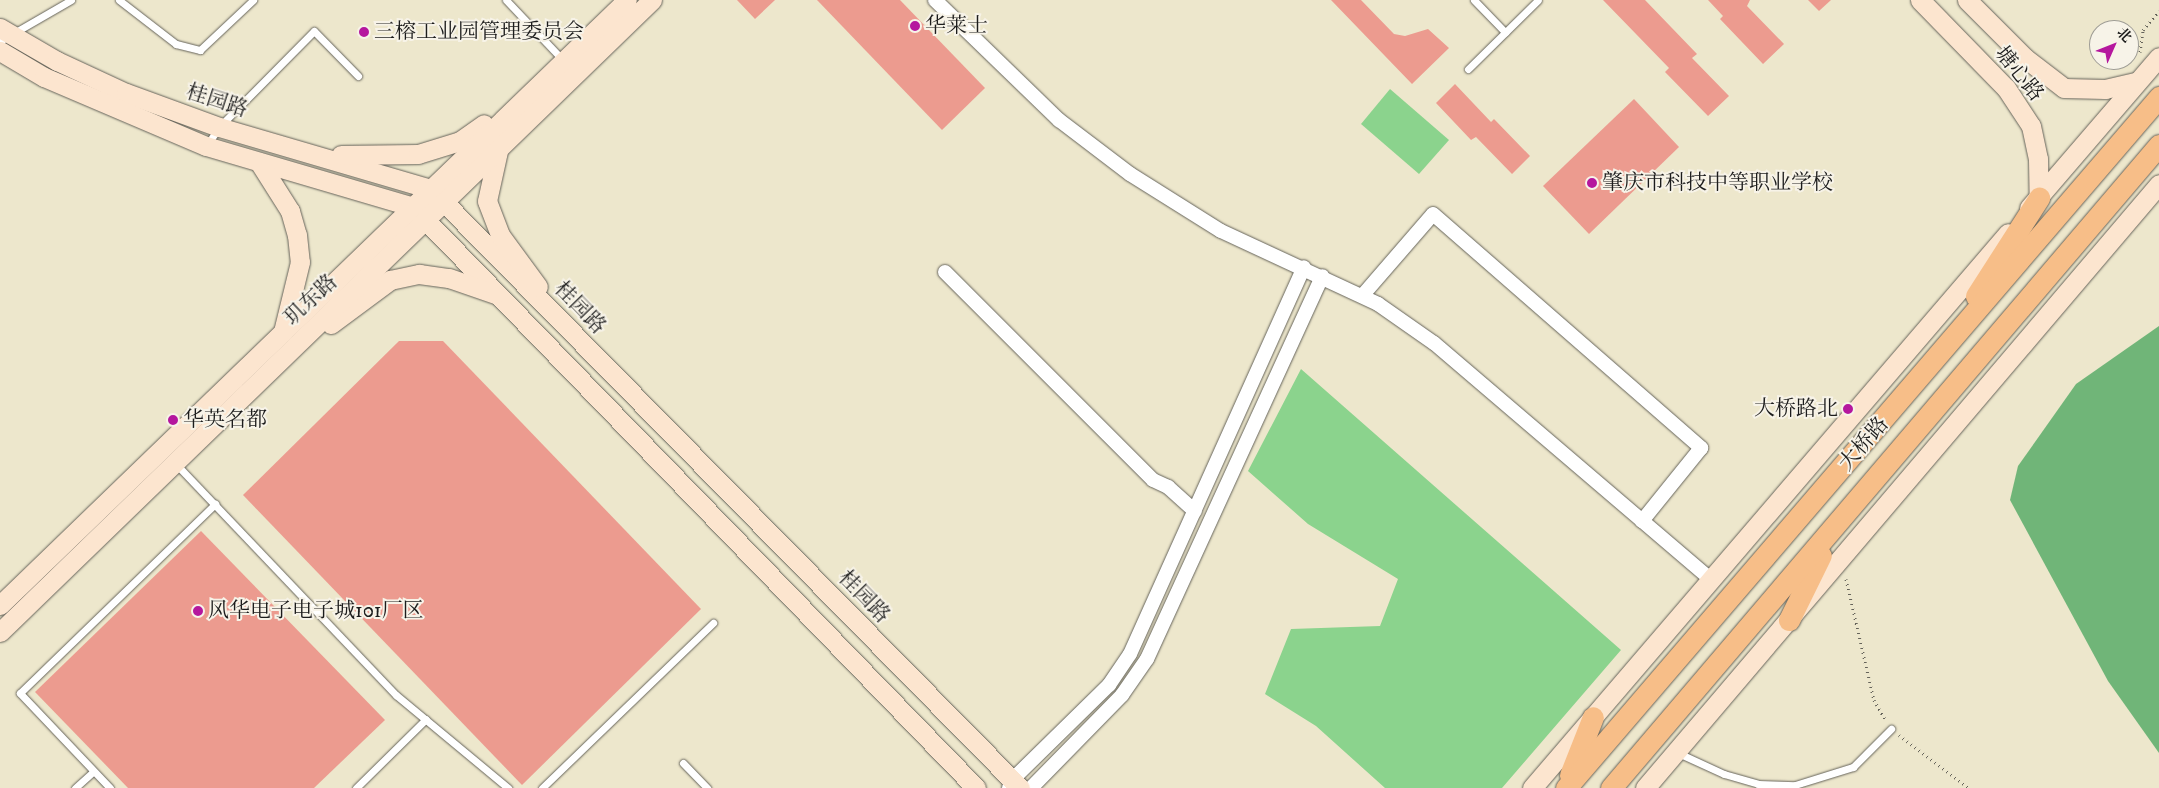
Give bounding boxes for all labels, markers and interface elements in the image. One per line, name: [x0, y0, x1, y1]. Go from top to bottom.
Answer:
place label: 华莱士: [925, 13, 988, 39]
place label: 三榕工业园管理委员会: [374, 19, 584, 45]
marker: 华莱士: [909, 20, 921, 32]
north arrow: [2089, 20, 2139, 70]
text: 北: [2113, 24, 2135, 47]
marker: 三榕工业园管理委员会: [358, 26, 370, 38]
street label: 塘心路: [1989, 42, 2049, 106]
street label: 桂园路: [183, 79, 251, 123]
place label: 肇庆市科技中等职业学校: [1602, 170, 1833, 196]
marker: 肇庆市科技中等职业学校: [1586, 177, 1598, 189]
street label: 玑东路: [279, 269, 343, 331]
street label: 桂园路: [549, 277, 611, 339]
place label: 大桥路北: [1754, 396, 1838, 422]
marker: 大桥路北: [1842, 403, 1854, 415]
place label: 华英名都: [183, 407, 267, 433]
street label: 大桥路: [1834, 412, 1894, 476]
marker: 华英名都: [167, 414, 179, 426]
street label: 桂园路: [833, 566, 895, 628]
place label: 风华电子电子城101厂区: [208, 598, 424, 624]
marker: 风华电子电子城101厂区: [192, 605, 204, 617]

